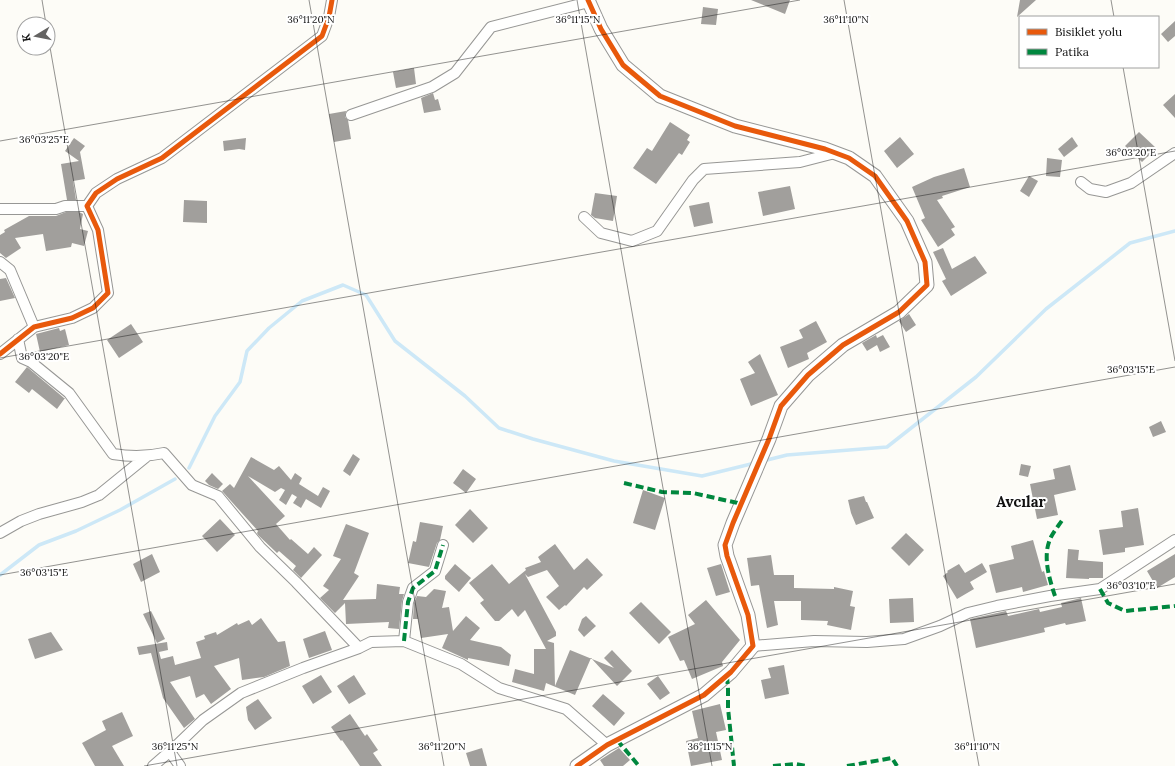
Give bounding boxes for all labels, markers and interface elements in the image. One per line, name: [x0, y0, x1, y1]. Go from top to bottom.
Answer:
text: 36°11'20"N: [287, 13, 335, 26]
text: 36°11'15"N: [556, 13, 601, 26]
text: 36°11'10"N: [823, 13, 869, 26]
north arrow: [16, 16, 56, 56]
legend: [1019, 16, 1159, 68]
text: Bisiklet yolu: [1055, 24, 1122, 39]
text: K: [19, 33, 34, 43]
text: Patika: [1055, 44, 1089, 59]
text: 36°03'25"E: [19, 133, 69, 146]
text: 36°03'20"E: [1106, 146, 1156, 159]
text: 36°03'20"E: [19, 350, 69, 363]
text: 36°03'15"E: [1107, 363, 1155, 376]
district label: Avcılar: [996, 492, 1047, 511]
text: 36°03'15"E: [20, 566, 68, 579]
text: 36°03'10"E: [1107, 579, 1155, 592]
text: 36°11'25"N: [152, 740, 199, 753]
text: 36°11'20"N: [418, 740, 466, 753]
text: 36°11'15"N: [688, 740, 733, 753]
text: 36°11'10"N: [954, 740, 1000, 753]

